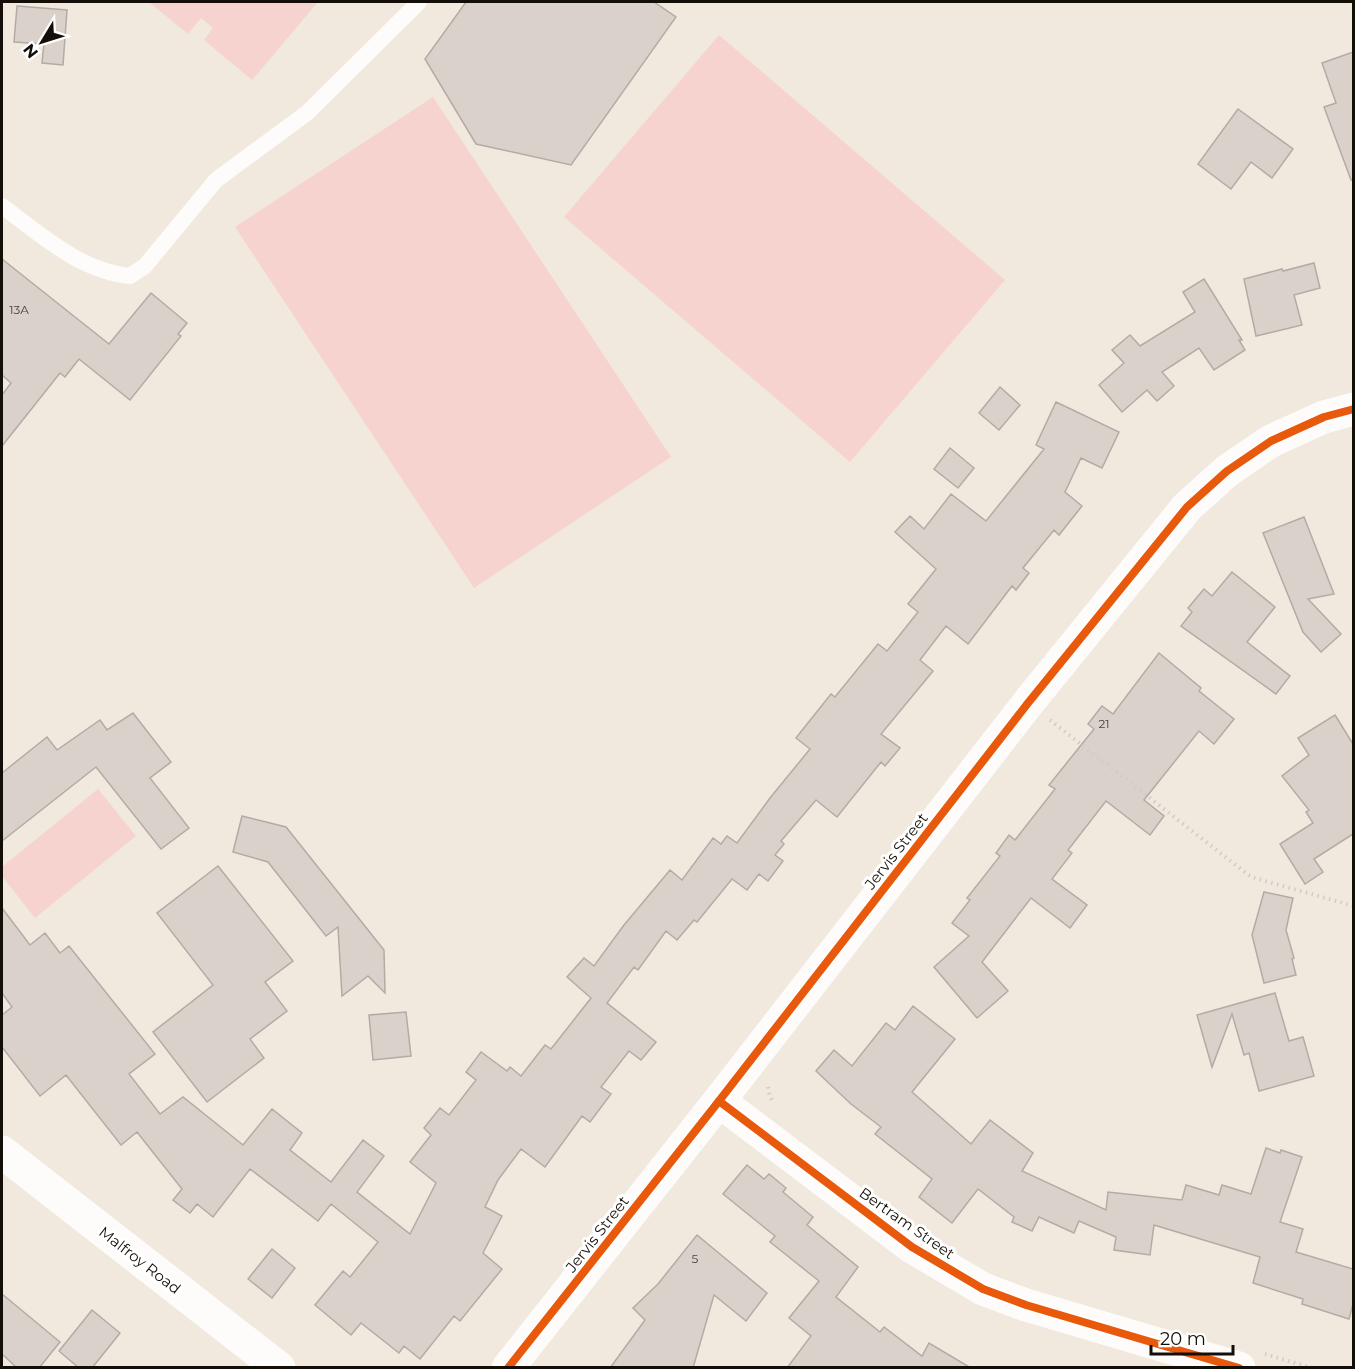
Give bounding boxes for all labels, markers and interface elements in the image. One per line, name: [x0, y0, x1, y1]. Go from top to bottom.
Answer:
north arrow: [12, 12, 72, 72]
text: N: [19, 40, 42, 62]
house number: 13A: [9, 302, 29, 317]
house number: 21: [1098, 716, 1110, 731]
street label: Jervis Street: [860, 809, 932, 894]
street label: Bertram Street: [856, 1183, 958, 1263]
street label: Jervis Street: [561, 1192, 633, 1277]
street label: Malfroy Road: [95, 1222, 185, 1298]
house number: 5: [692, 1251, 699, 1266]
scale bar: [1151, 1318, 1234, 1356]
text: 20 m: [1160, 1328, 1206, 1350]

